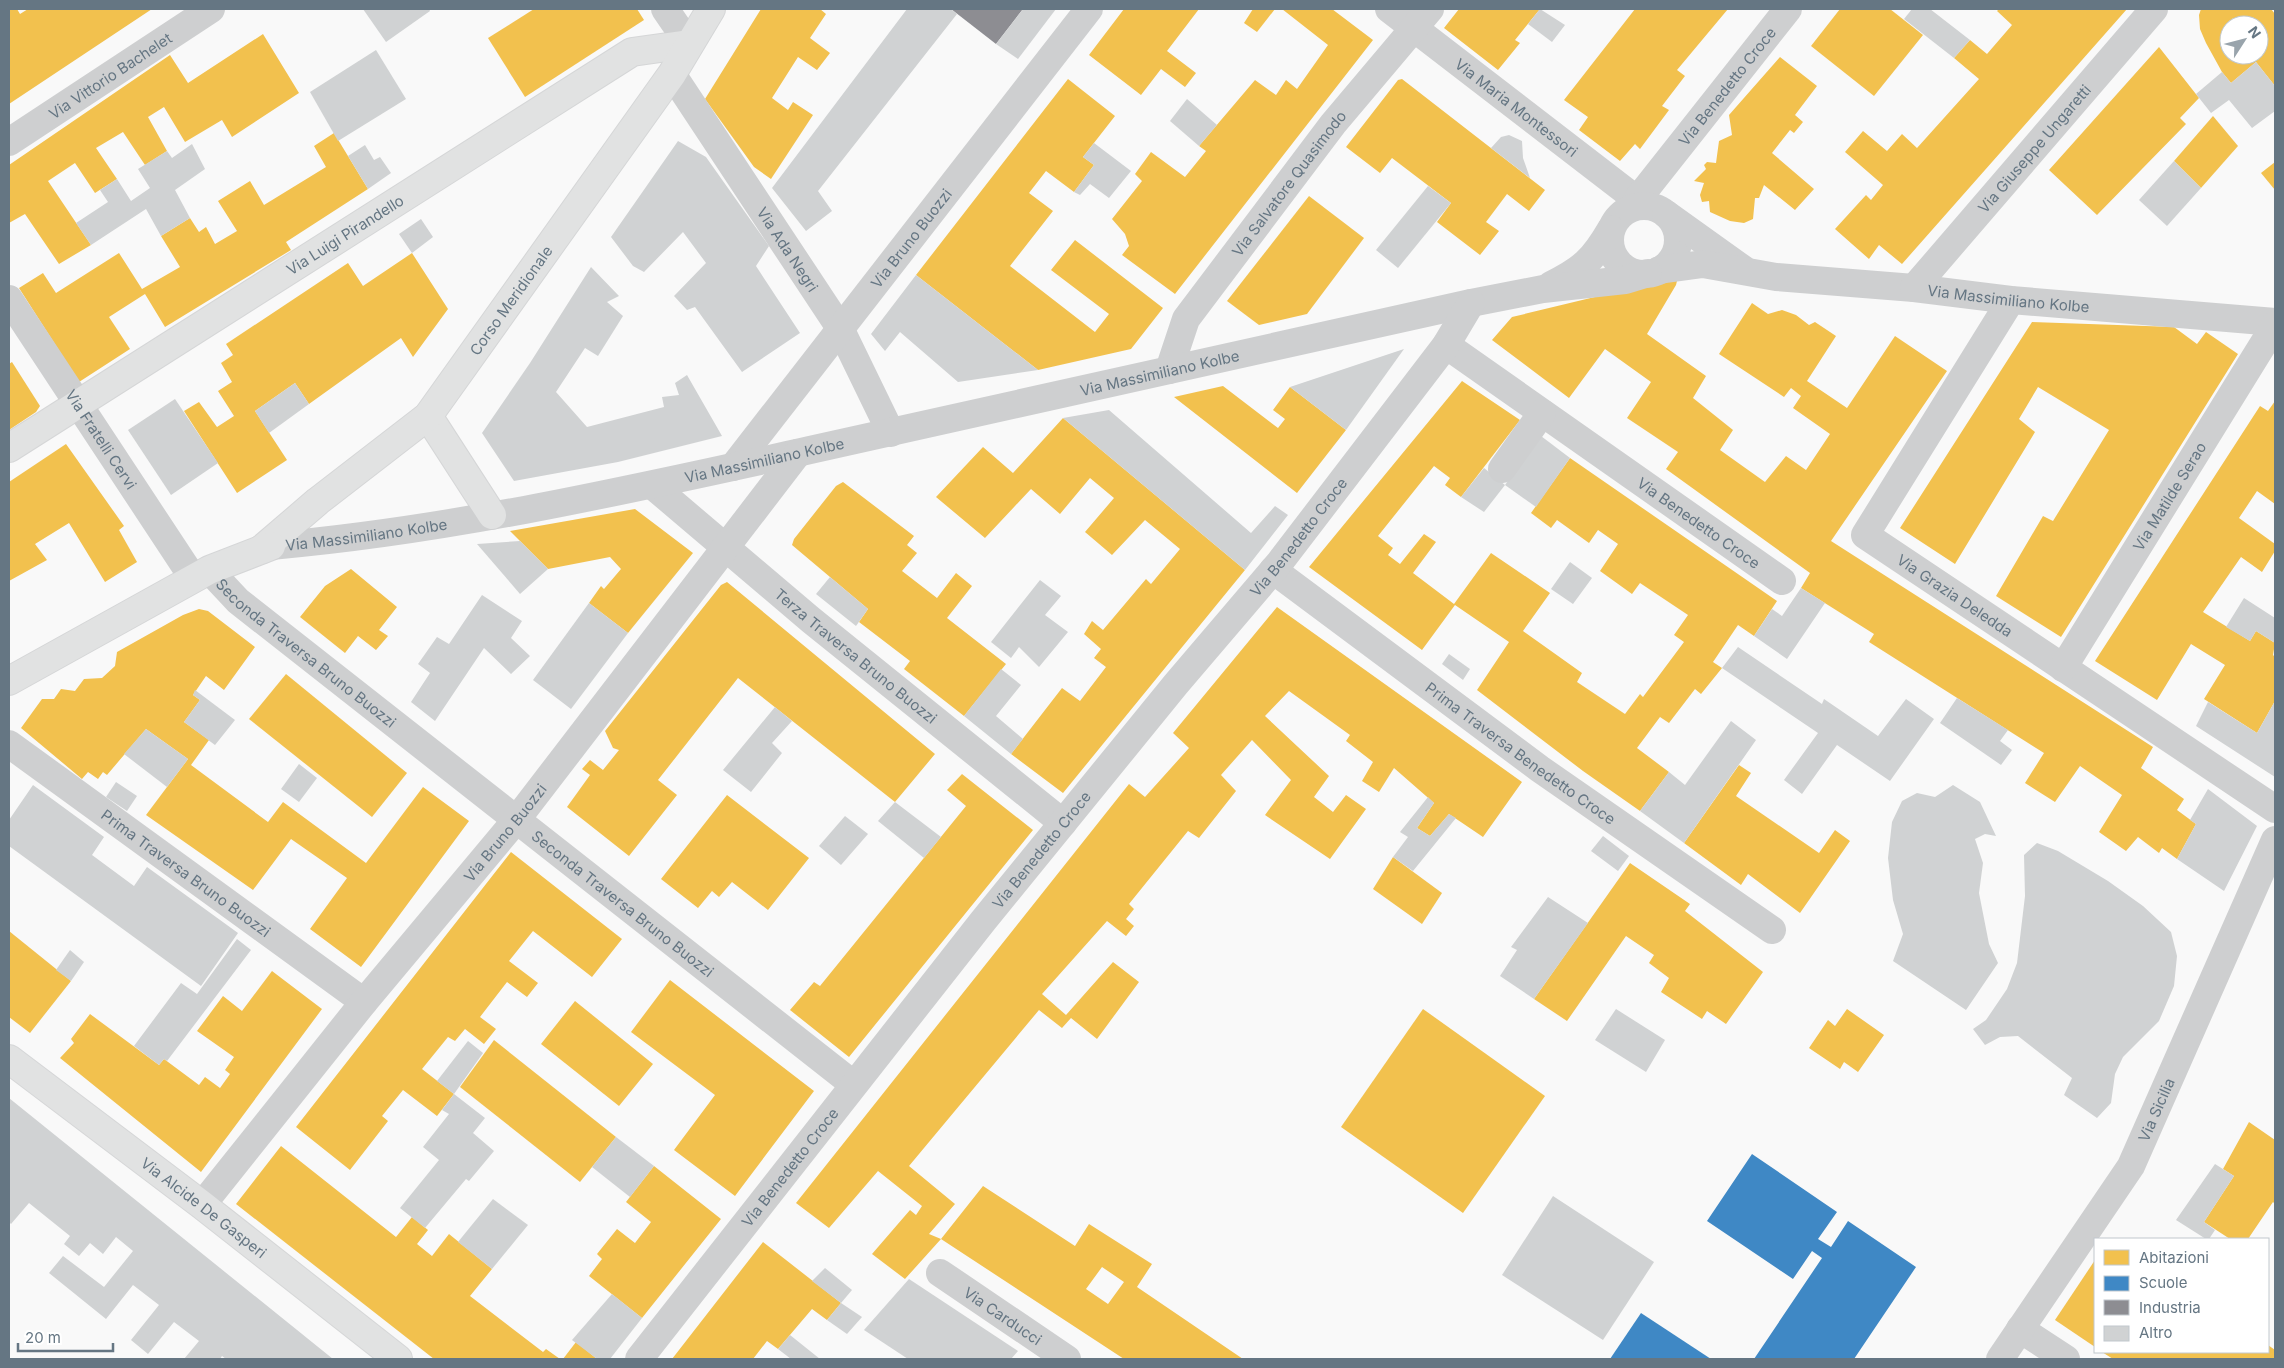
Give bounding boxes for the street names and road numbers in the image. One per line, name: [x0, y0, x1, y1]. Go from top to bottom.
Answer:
street label: Via Benedetto Croce: [1674, 23, 1780, 149]
street label: Via Vittorio Bachelet: [45, 28, 175, 123]
street label: Via Maria Montessori: [1451, 54, 1582, 161]
street label: Via Giuseppe Ungaretti: [1974, 80, 2094, 217]
street label: Via Salvatore Quasimodo: [1227, 106, 1350, 260]
street label: Via Bruno Buozzi: [866, 185, 956, 292]
street label: Via Luigi Pirandello: [283, 190, 407, 279]
street label: Via Ada Negri: [753, 203, 823, 295]
street label: Corso Meridionale: [465, 242, 556, 359]
street label: Via Massimiliano Kolbe: [1926, 280, 2090, 316]
street label: Via Massimiliano Kolbe: [1078, 345, 1241, 400]
street label: Via Fratelli Cervi: [62, 386, 141, 493]
street label: Via Massimiliano Kolbe: [683, 433, 846, 487]
street label: Via Matilde Serao: [2128, 438, 2210, 554]
street label: Via Benedetto Croce: [1634, 473, 1764, 572]
street label: Via Benedetto Croce: [1246, 474, 1351, 600]
street label: Via Massimiliano Kolbe: [285, 514, 448, 554]
street label: Via Grazia Deledda: [1894, 550, 2017, 641]
street label: Seconda Traversa Bruno Buozzi: [212, 574, 400, 731]
street label: Terza Traversa Bruno Buozzi: [771, 584, 941, 727]
street label: Prima Traversa Benedetto Croce: [1422, 678, 1619, 828]
street label: Via Bruno Buozzi: [459, 780, 550, 885]
street label: Via Benedetto Croce: [988, 787, 1095, 912]
street label: Prima Traversa Bruno Buozzi: [98, 805, 275, 941]
street label: Seconda Traversa Bruno Buozzi: [528, 826, 718, 981]
street label: Via Sicilia: [2134, 1075, 2178, 1144]
street label: Via Benedetto Croce: [737, 1104, 842, 1230]
street label: Via Alcide De Gasperi: [137, 1153, 271, 1262]
street label: Via Carducci: [960, 1282, 1046, 1349]

